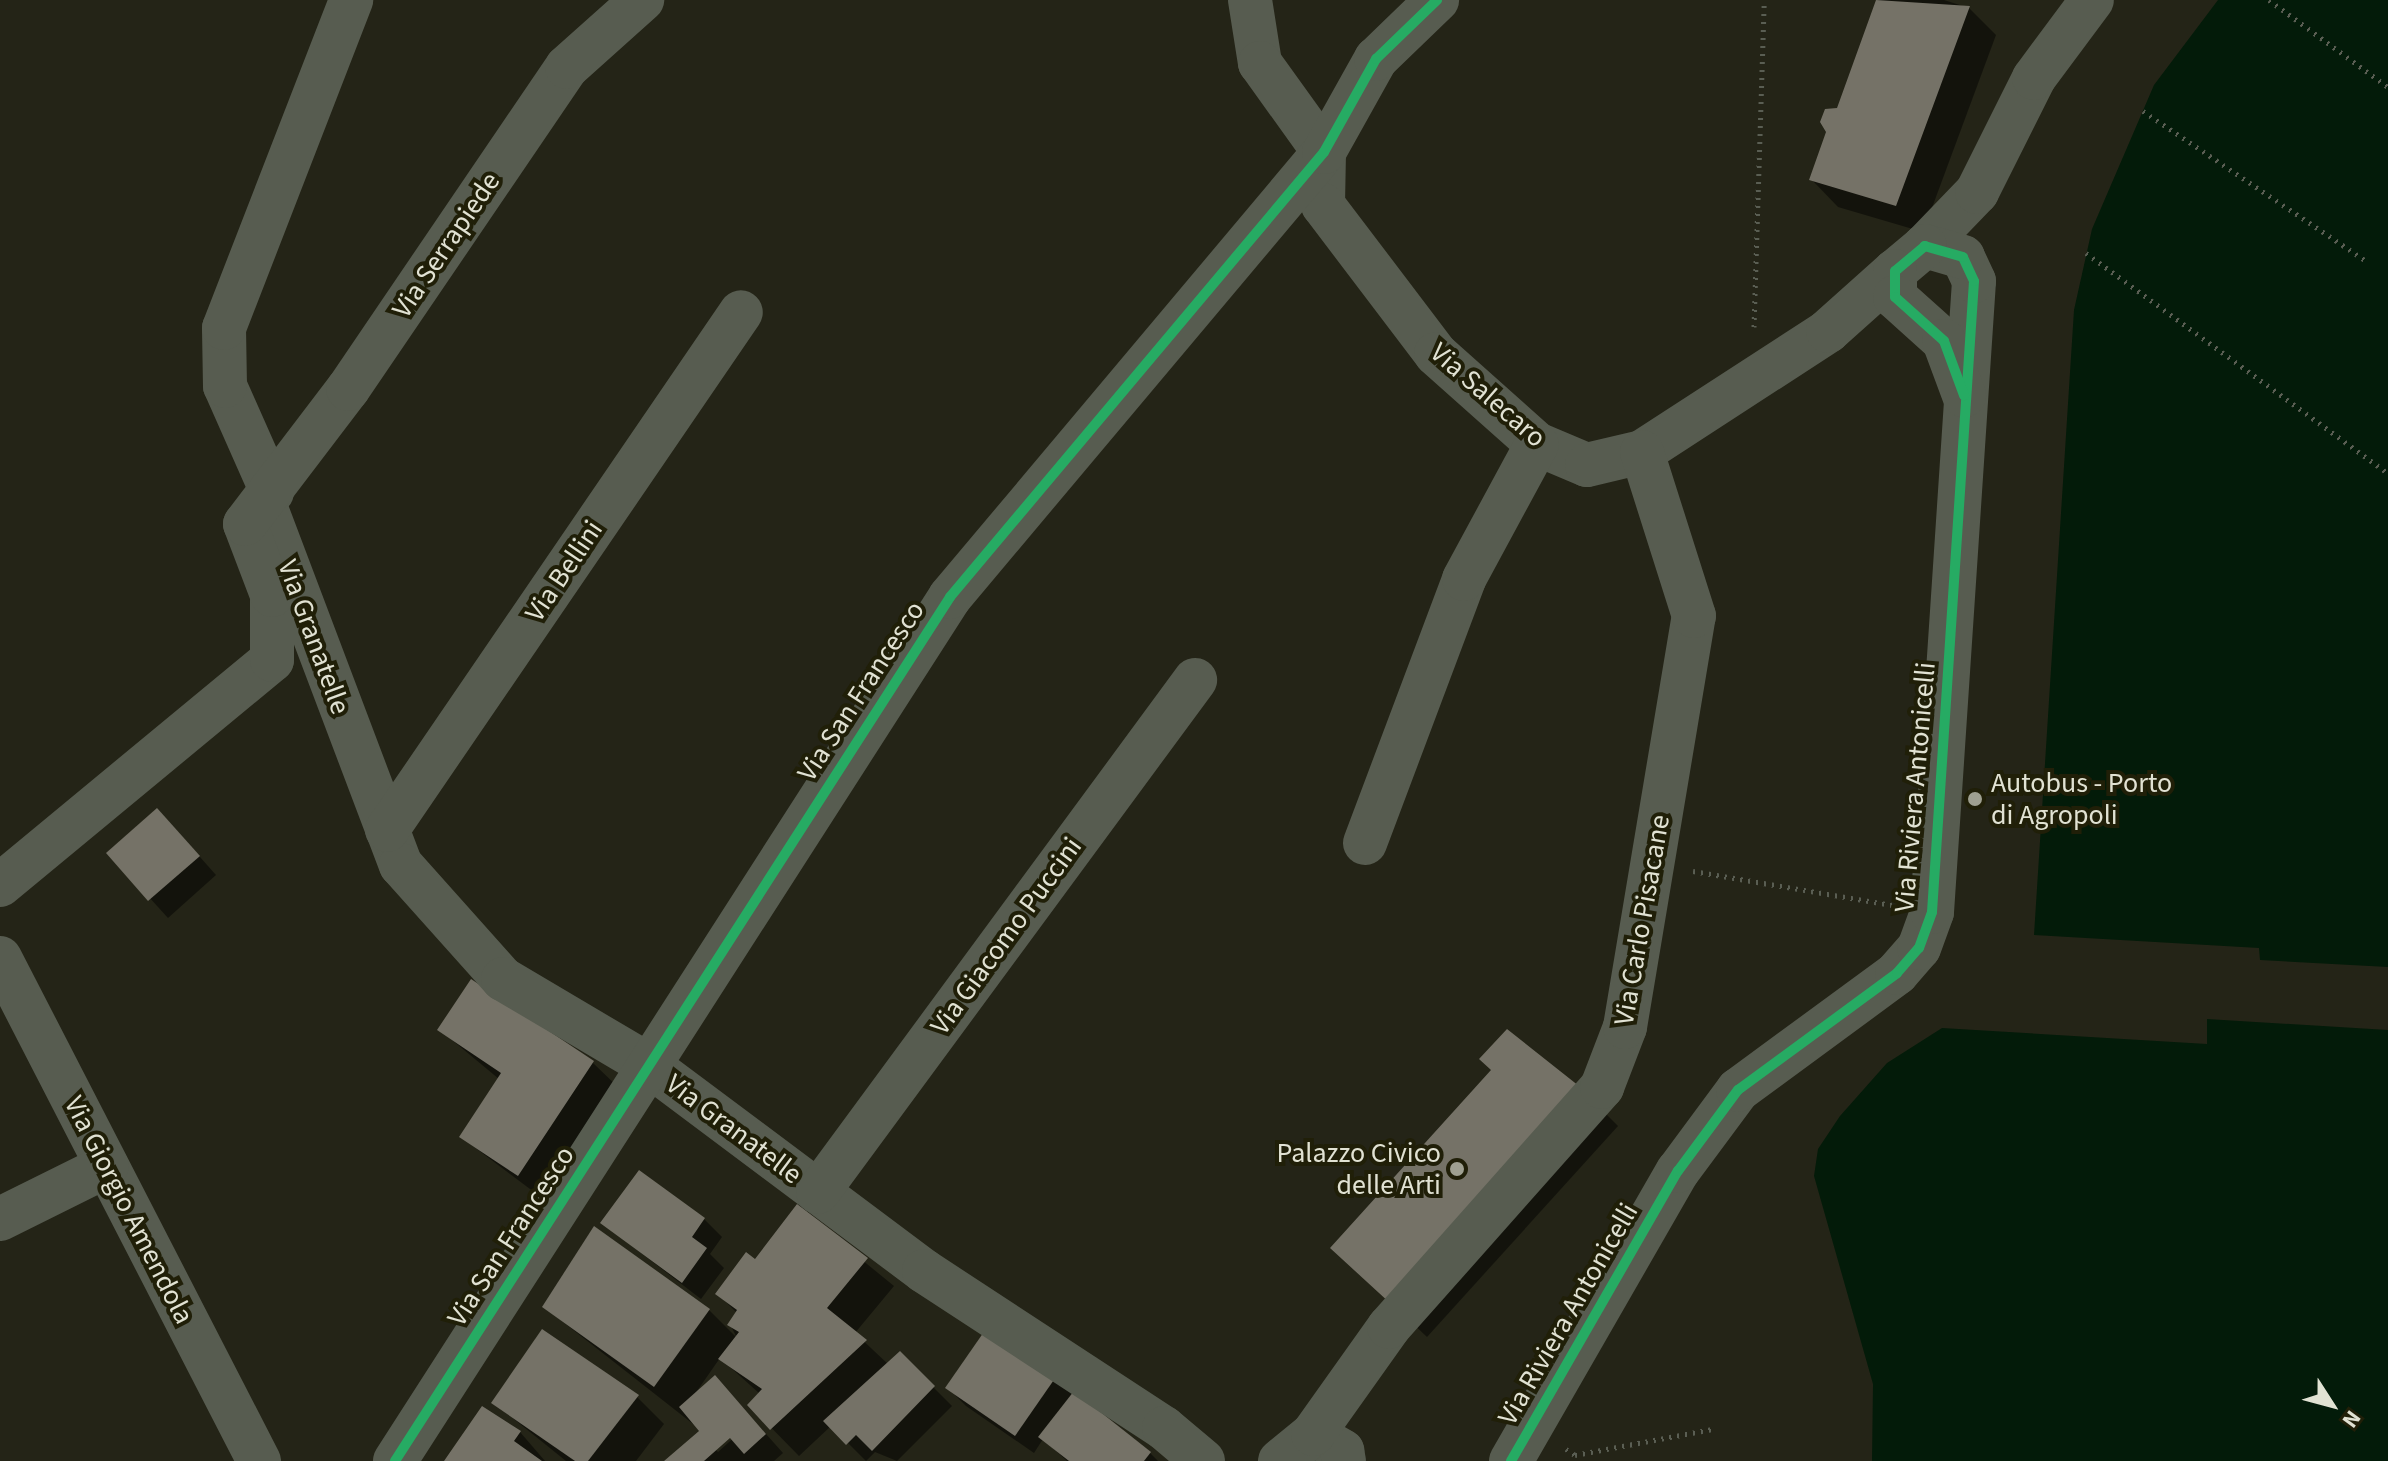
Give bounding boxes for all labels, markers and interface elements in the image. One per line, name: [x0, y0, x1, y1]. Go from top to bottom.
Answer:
street label: Via Serrapiede: [385, 166, 507, 324]
street label: Via Salecaro: [1423, 336, 1553, 454]
street label: Via Bellini: [518, 514, 610, 628]
street label: Via Granatelle: [271, 555, 357, 719]
street label: Via San Francesco: [790, 595, 932, 787]
street label: Via Riviera Antonicelli: [1887, 661, 1943, 913]
place label: Autobus - Porto di Agropoli: [1991, 766, 2172, 832]
marker: Autobus - Porto di Agropoli: [1966, 790, 1984, 808]
street label: Via Carlo Pisacane: [1607, 812, 1677, 1028]
street label: Via Giacomo Puccini: [923, 831, 1089, 1041]
street label: Via Granatelle: [659, 1067, 809, 1191]
street label: Via Giorgio Amendola: [57, 1090, 201, 1330]
place label: Palazzo Civico delle Arti: [1276, 1136, 1441, 1202]
street label: Via San Francesco: [440, 1140, 582, 1332]
marker: Palazzo Civico delle Arti: [1448, 1160, 1466, 1178]
street label: Via Riviera Antonicelli: [1491, 1197, 1645, 1431]
north arrow: [2292, 1365, 2372, 1445]
text: N: [2334, 1404, 2369, 1434]

